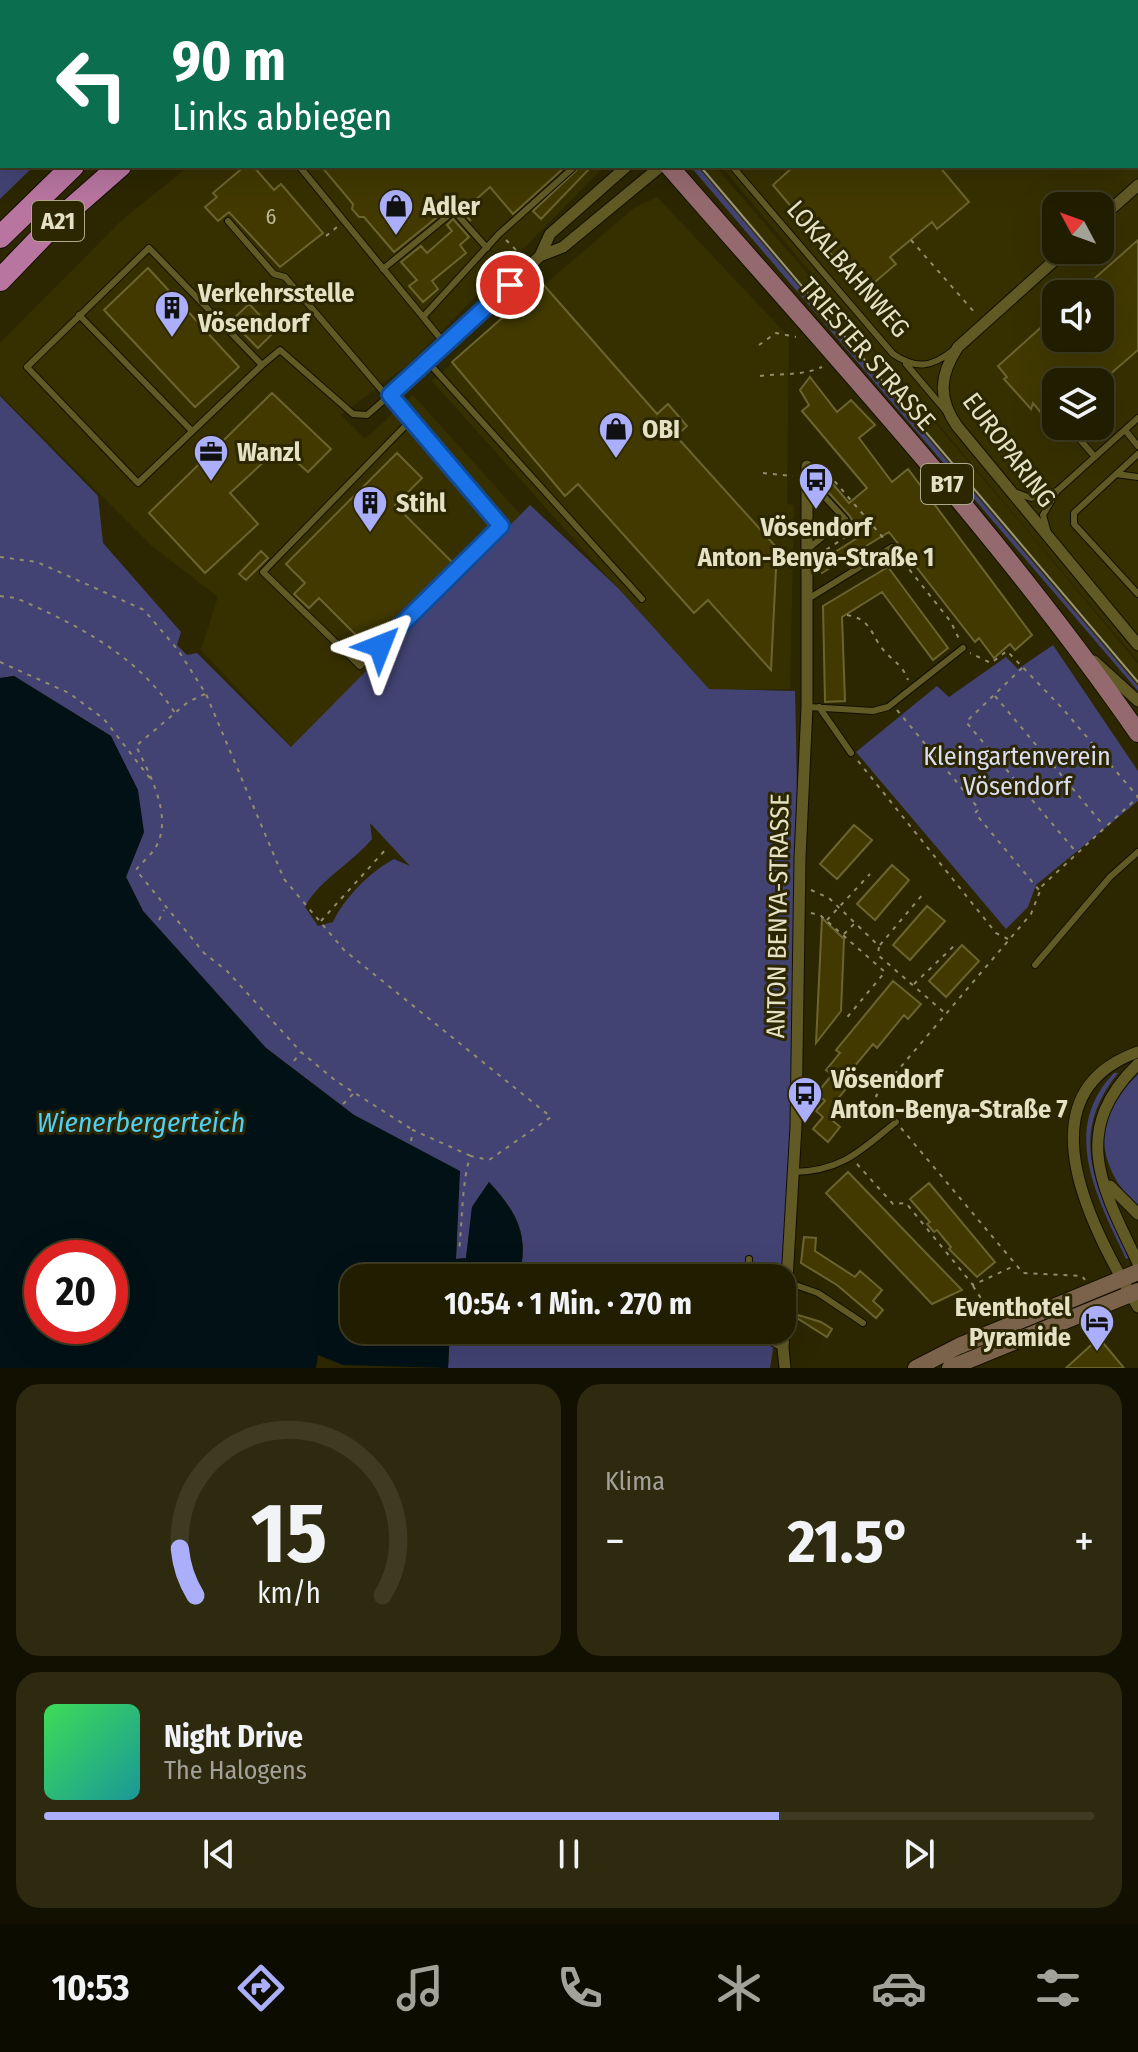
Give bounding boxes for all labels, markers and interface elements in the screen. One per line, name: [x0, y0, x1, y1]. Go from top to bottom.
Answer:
text: 90 m: [172, 28, 286, 95]
icon: left: [40, 32, 144, 136]
text: Links abbiegen: [172, 96, 392, 140]
shop icon: Adler: [377, 187, 415, 237]
place label: Adler: [421, 191, 480, 222]
north arrow: [1042, 192, 1114, 264]
map controls: [1042, 192, 1114, 440]
street label: LOKALBAHNWEG: [780, 194, 916, 344]
road number: A21: [32, 201, 84, 241]
house number: 6: [266, 203, 277, 230]
pin: [476, 251, 544, 319]
icon: arrive: [488, 263, 532, 307]
street label: TRIESTER STRASSE: [792, 271, 942, 437]
place label: Verkehrsstelle Vösendorf: [197, 278, 354, 339]
button: sound: [1042, 280, 1114, 352]
building icon: Verkehrsstelle Vösendorf: [153, 289, 191, 339]
button: layers: [1042, 368, 1114, 440]
street label: EUROPARING: [956, 387, 1062, 513]
shop icon: OBI: [597, 410, 635, 460]
place label: OBI: [642, 414, 680, 445]
office icon: Wanzl: [192, 433, 230, 483]
place label: Wanzl: [237, 437, 302, 468]
bus stop icon: Vösendorf Anton-Benya-Straße 1: [797, 461, 835, 511]
road number: B17: [921, 464, 973, 504]
building icon: Stihl: [351, 484, 389, 534]
place label: Stihl: [396, 488, 447, 519]
place label: Vösendorf Anton-Benya-Straße 1: [697, 512, 934, 573]
position arrow: [338, 604, 422, 688]
park label: Kleingartenverein Vösendorf: [923, 741, 1111, 802]
street label: ANTON BENYA-STRASSE: [760, 793, 796, 1039]
place label: Vösendorf Anton-Benya-Straße 7: [830, 1064, 1068, 1125]
bus stop icon: Vösendorf Anton-Benya-Straße 7: [786, 1075, 824, 1125]
water label: Wienerbergerteich: [37, 1106, 245, 1139]
speed limit sign: 20: [24, 1240, 128, 1344]
text: 10:54 · 1 Min. · 270 m: [444, 1286, 692, 1322]
place label: Eventhotel Pyramide: [955, 1292, 1072, 1353]
hotel icon: Eventhotel Pyramide: [1078, 1303, 1116, 1353]
text: Klima: [605, 1466, 665, 1497]
text: 15: [250, 1484, 327, 1584]
text: 21.5°: [788, 1506, 911, 1578]
text: −: [605, 1515, 625, 1568]
text: +: [1074, 1515, 1094, 1568]
text: km/h: [257, 1576, 320, 1611]
text: Night Drive: [164, 1719, 303, 1755]
text: The Halogens: [164, 1755, 307, 1786]
icon: previous: [197, 1832, 241, 1876]
icon: pause: [547, 1832, 591, 1876]
icon: next: [897, 1832, 941, 1876]
icon: directions: [233, 1960, 289, 2016]
icon: music: [392, 1960, 448, 2016]
icon: phone: [552, 1960, 608, 2016]
icon: climate: [711, 1960, 767, 2016]
icon: car: [871, 1960, 927, 2016]
icon: filters: [1030, 1960, 1086, 2016]
text: 10:53: [52, 1966, 130, 2010]

